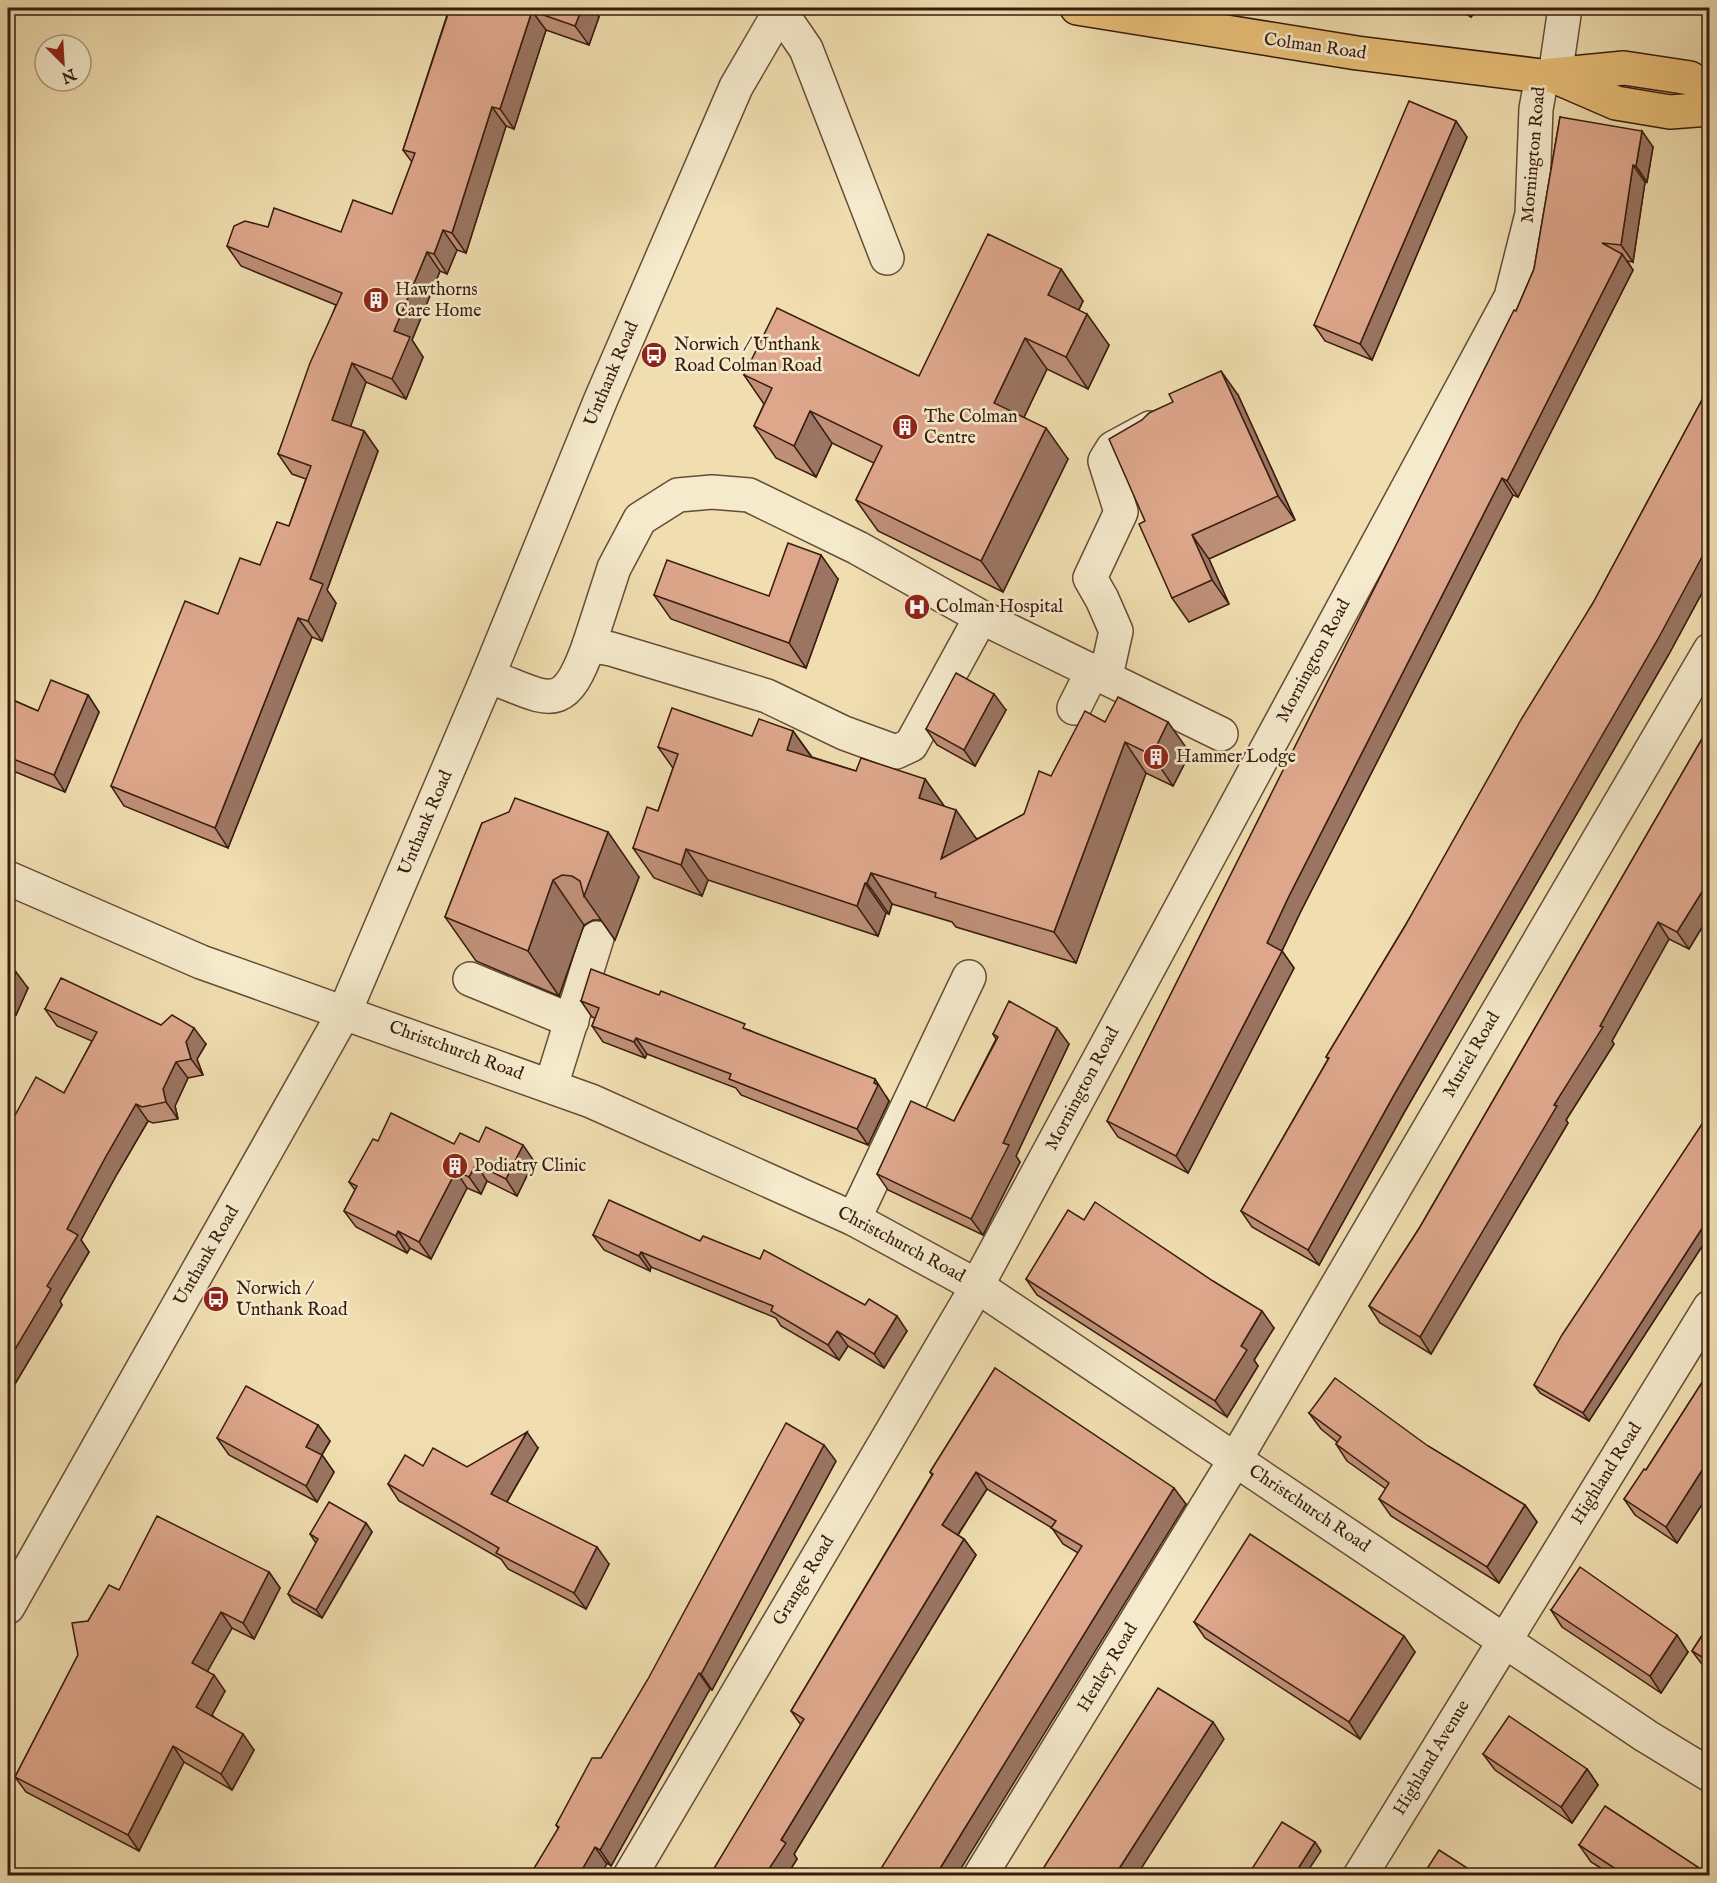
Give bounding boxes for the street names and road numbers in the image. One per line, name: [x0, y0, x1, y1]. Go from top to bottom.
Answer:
street label: Colman Road: [1262, 28, 1368, 66]
street label: Mornington Road: [1517, 85, 1551, 224]
street label: Unthank Road: [580, 318, 645, 430]
street label: Mornington Road: [1272, 595, 1356, 727]
street label: Unthank Road: [394, 767, 459, 879]
street label: Muriel Road: [1438, 1008, 1506, 1102]
street label: Christchurch Road: [386, 1016, 527, 1086]
street label: Mornington Road: [1041, 1023, 1125, 1155]
street label: Unthank Road: [169, 1202, 245, 1310]
street label: Christchurch Road: [833, 1202, 969, 1289]
street label: Highland Road: [1566, 1418, 1648, 1529]
street label: Christchurch Road: [1244, 1460, 1374, 1558]
street label: Grange Road: [768, 1531, 840, 1630]
street label: Henley Road: [1072, 1619, 1144, 1717]
street label: Highland Avenue: [1389, 1696, 1475, 1820]

